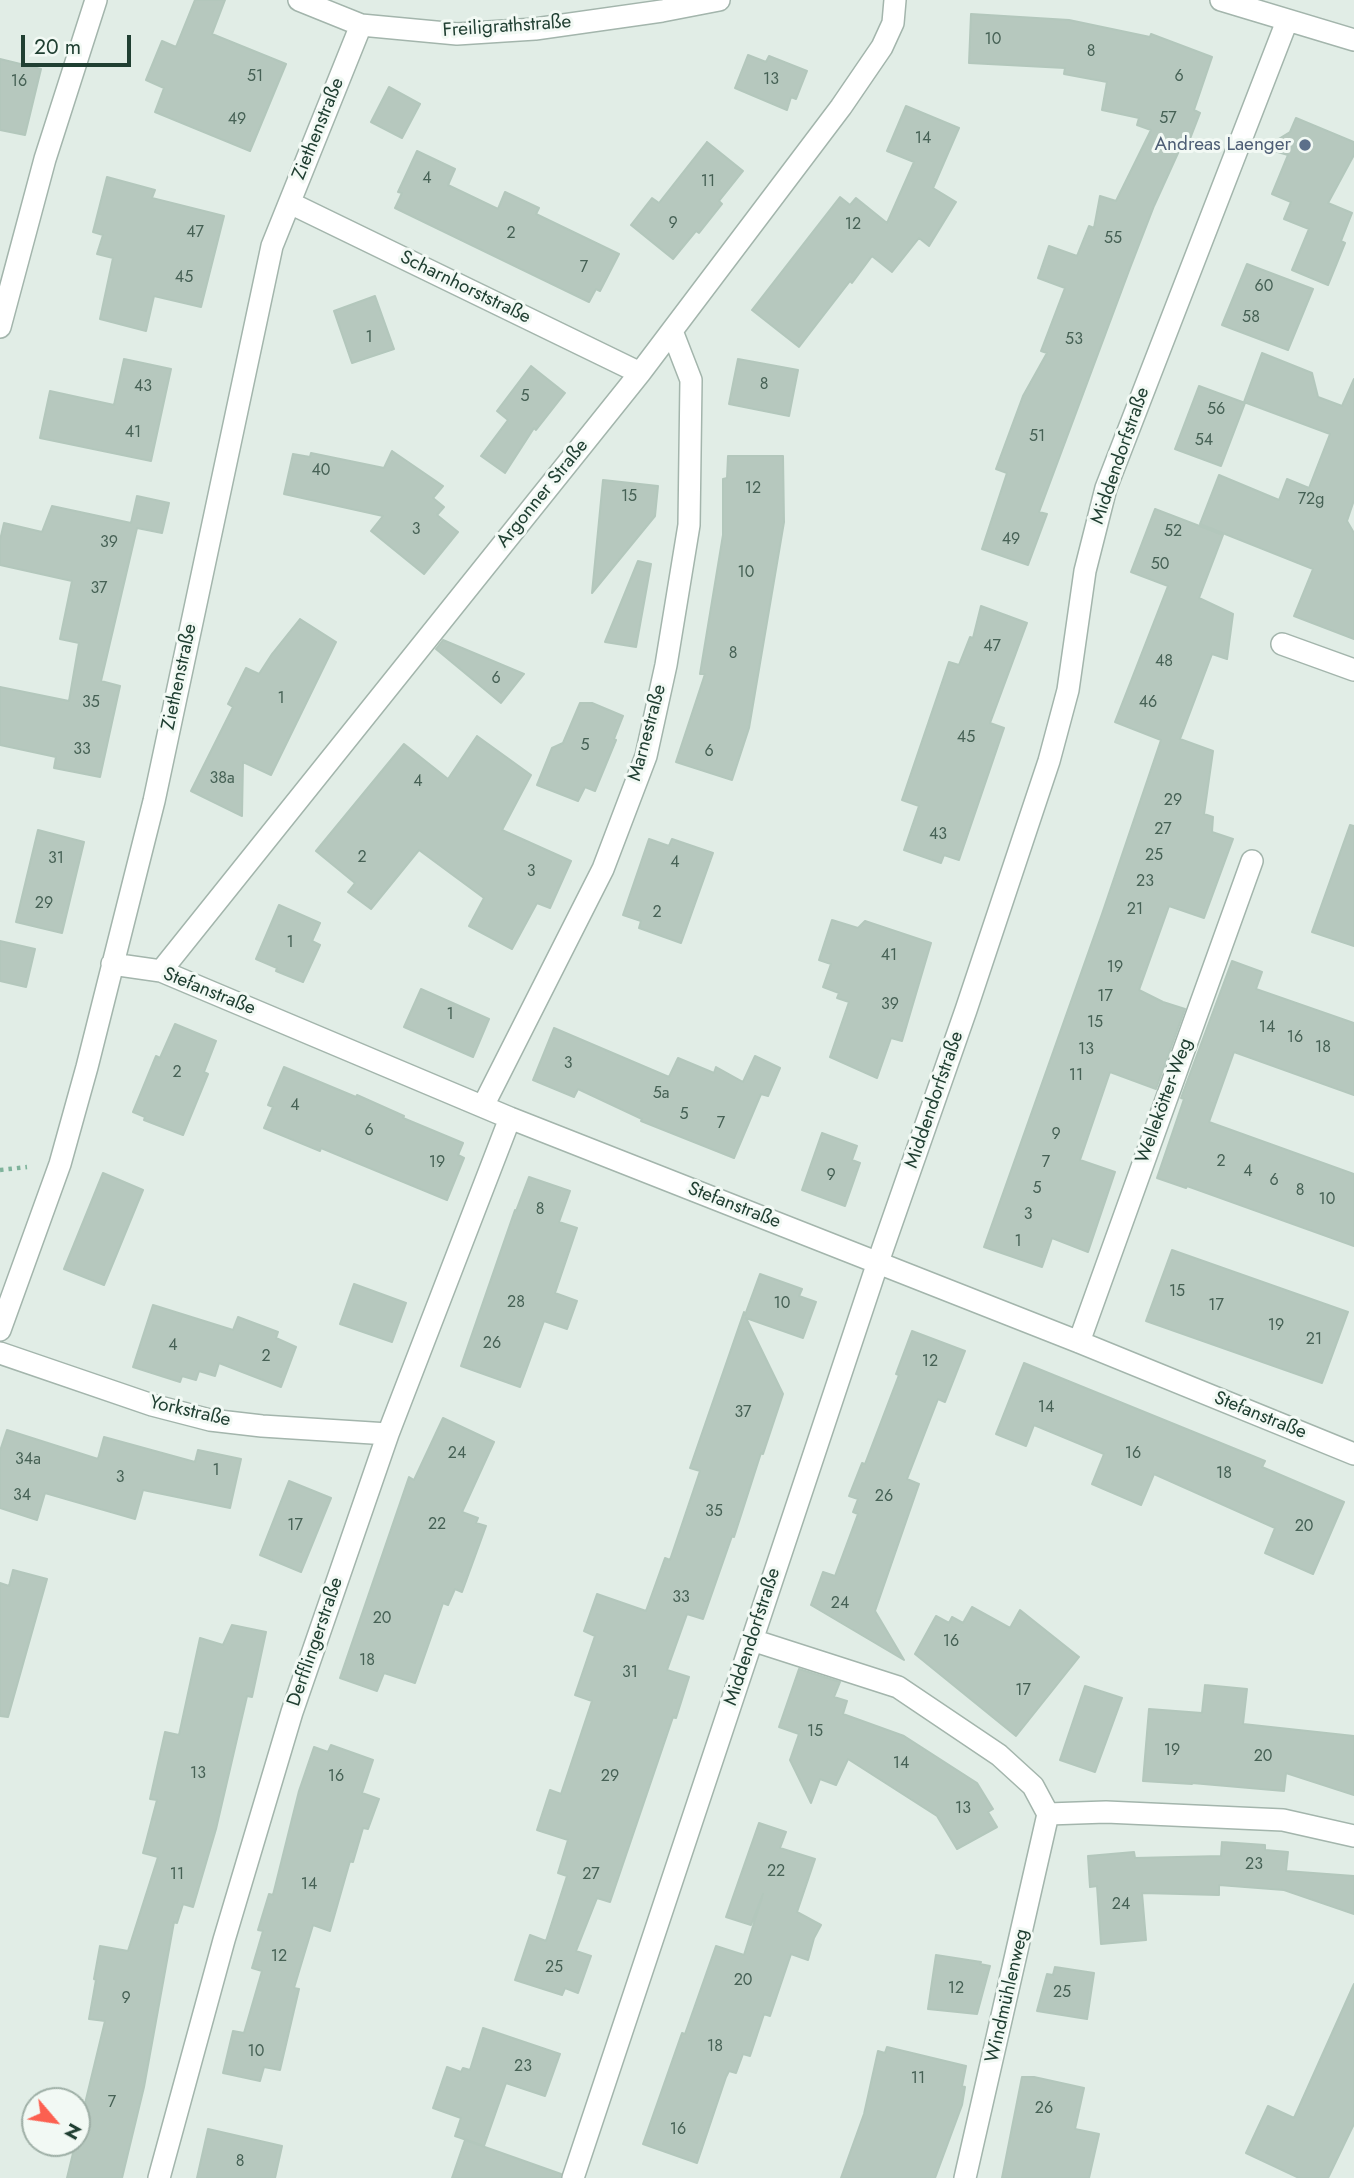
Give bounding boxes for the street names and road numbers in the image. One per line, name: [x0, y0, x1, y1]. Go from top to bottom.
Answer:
street label: Freiligrathstraße: [442, 11, 572, 43]
street label: Ziethenstraße: [288, 75, 350, 183]
street label: Scharnhorststraße: [396, 247, 534, 329]
street label: Middendorfstraße: [1087, 385, 1155, 527]
street label: Argonner Straße: [492, 435, 594, 553]
street label: Ziethenstraße: [158, 622, 202, 732]
street label: Marnestraße: [624, 682, 672, 784]
street label: Stefanstraße: [159, 963, 259, 1021]
street label: Middendorfstraße: [901, 1029, 969, 1171]
street label: Wellekötter-Weg: [1132, 1035, 1198, 1167]
street label: Stefanstraße: [684, 1178, 784, 1234]
street label: Stefanstraße: [1210, 1387, 1310, 1445]
street label: Yorkstraße: [147, 1392, 233, 1432]
street label: Middendorfstraße: [720, 1565, 786, 1709]
street label: Derfflingerstraße: [283, 1575, 349, 1709]
street label: Windmühlenweg: [982, 1927, 1034, 2065]

